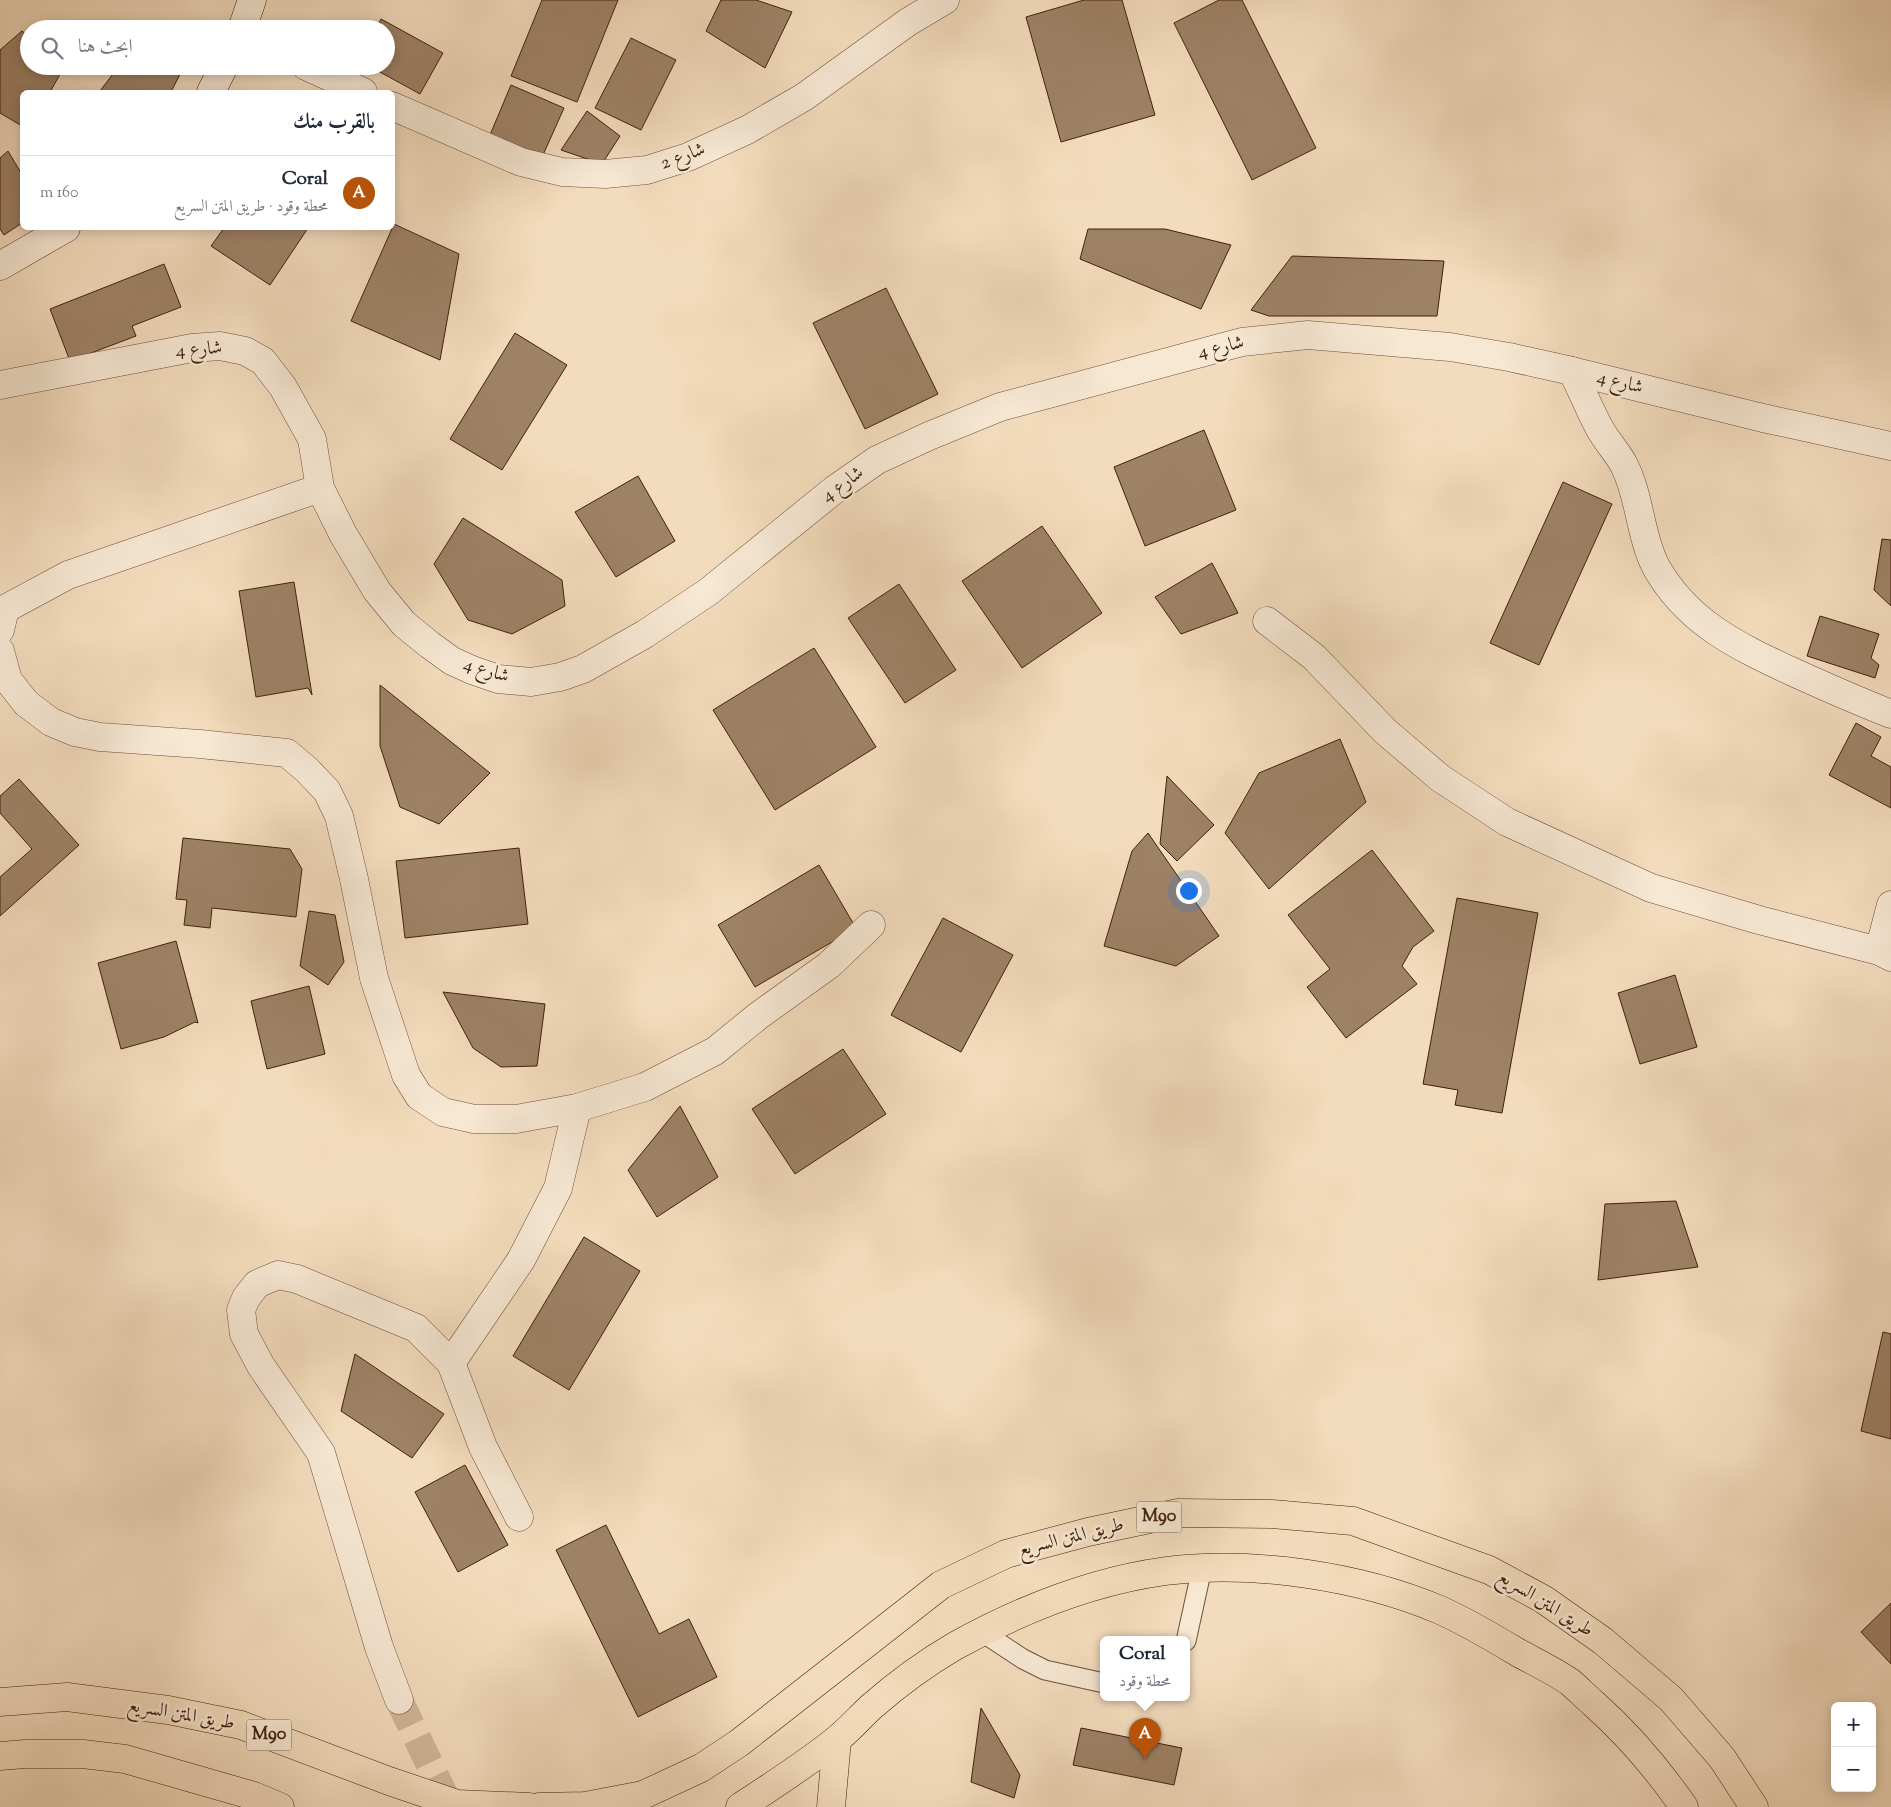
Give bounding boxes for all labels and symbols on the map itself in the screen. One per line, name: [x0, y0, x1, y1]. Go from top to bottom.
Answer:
street label: شارع 2: [657, 136, 709, 178]
street label: شارع 4: [1195, 330, 1247, 366]
street label: شارع 4: [175, 335, 223, 365]
street label: شارع 4: [1594, 364, 1646, 402]
street label: شارع 4: [816, 460, 870, 510]
street label: شارع 4: [460, 651, 512, 691]
your location: [1176, 878, 1202, 904]
road number: M90: [1136, 1501, 1182, 1532]
street label: طريق المتن السريع: [1015, 1512, 1127, 1566]
street label: طريق المتن السريع: [1491, 1564, 1598, 1646]
street label: طريق المتن السريع: [125, 1692, 237, 1740]
pin: A: [1129, 1718, 1161, 1759]
road number: M90: [246, 1720, 292, 1750]

